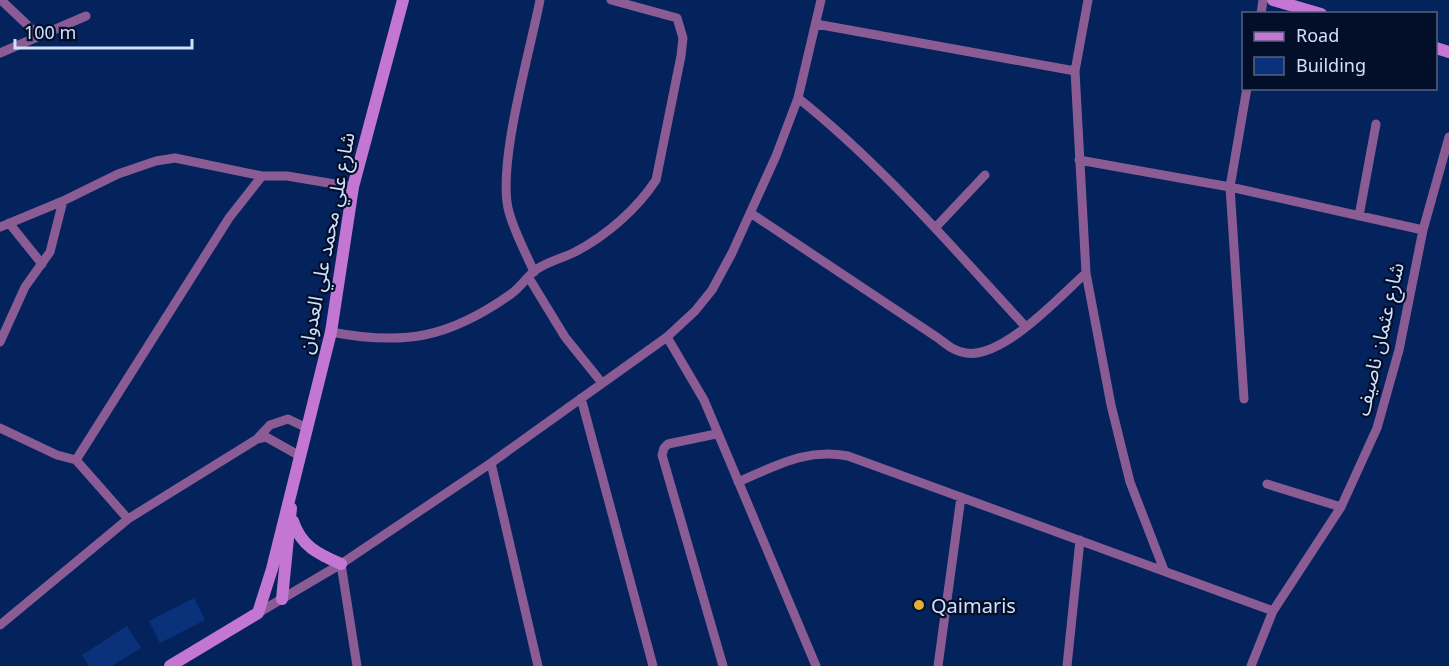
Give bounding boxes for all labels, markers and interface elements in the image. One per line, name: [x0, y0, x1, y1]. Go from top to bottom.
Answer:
scale bar: [15, 12, 192, 50]
legend: [1242, 12, 1437, 90]
text: 100 m: [24, 20, 76, 44]
text: Road: [1296, 23, 1339, 47]
text: Building: [1296, 53, 1366, 77]
street label: شارع علي محمد علي العدوان: [291, 130, 363, 357]
street label: شارع عثمان ناصيف: [1348, 260, 1412, 419]
place label: Qaimaris: [931, 592, 1016, 619]
marker: Qaimaris: [912, 598, 926, 612]

